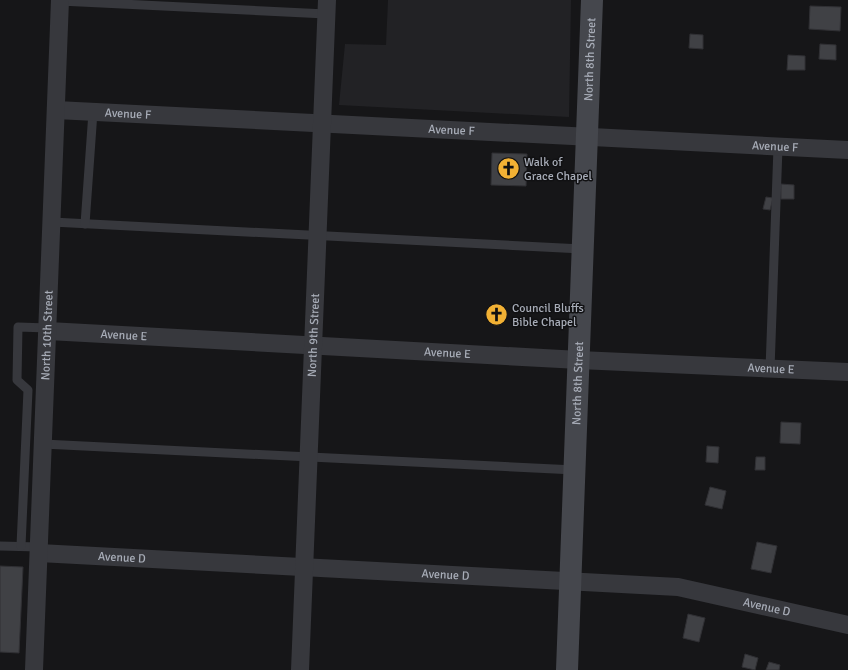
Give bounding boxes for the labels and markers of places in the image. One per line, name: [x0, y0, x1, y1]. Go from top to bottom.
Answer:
place label: Walk of Grace Chapel: [524, 155, 593, 184]
church icon: Walk of Grace Chapel: [496, 156, 522, 182]
place label: Council Bluffs Bible Chapel: [512, 301, 584, 330]
church icon: Council Bluffs Bible Chapel: [483, 302, 509, 328]

